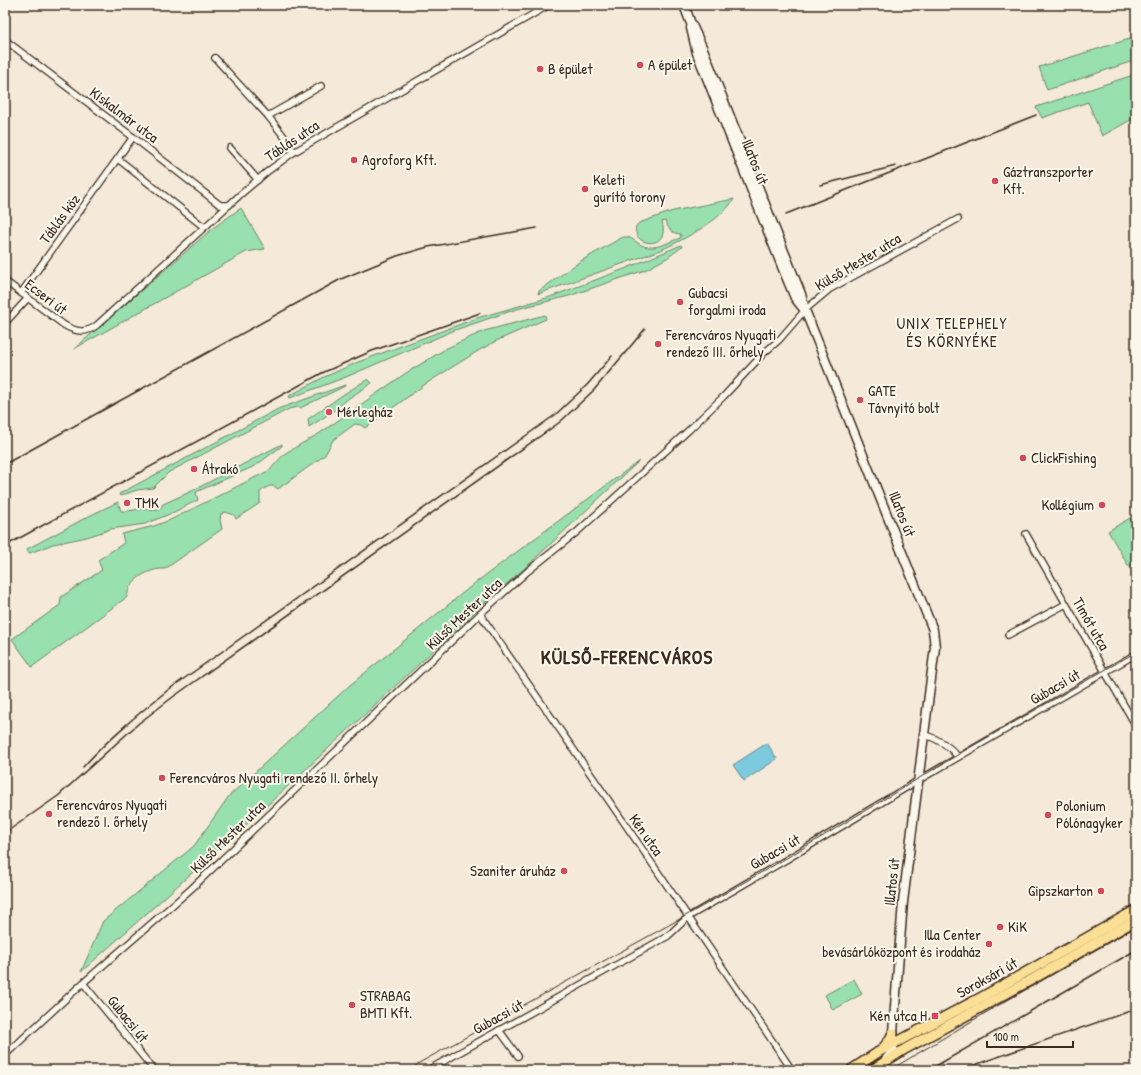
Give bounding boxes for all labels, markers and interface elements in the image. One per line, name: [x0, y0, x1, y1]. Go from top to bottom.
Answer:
place label: A épület: [648, 54, 693, 75]
place label: B épület: [548, 58, 593, 79]
marker: A épület: [635, 60, 645, 70]
marker: B épület: [535, 64, 545, 74]
street label: Kiskalmár utca: [86, 82, 163, 148]
street label: Táblás utca: [261, 115, 323, 166]
street label: Illatos út: [737, 136, 774, 189]
place label: Agroforg Kft.: [362, 149, 437, 170]
marker: Agroforg Kft.: [349, 155, 359, 165]
place label: Gáztranszporter Kft.: [1003, 161, 1094, 199]
place label: Keleti gurító torony: [593, 169, 666, 207]
marker: Gáztranszporter Kft.: [990, 176, 1000, 186]
marker: Keleti gurító torony: [580, 184, 590, 194]
street label: Táblás köz: [34, 189, 85, 248]
street label: Külső Mester utca: [811, 228, 905, 296]
street label: Ecseri út: [21, 274, 72, 320]
place label: Gubacsi forgalmi iroda: [688, 282, 766, 320]
marker: Gubacsi forgalmi iroda: [675, 297, 685, 307]
district label: UNIX TELEPHELY ÉS KÖRNYÉKE: [896, 312, 1008, 352]
place label: Ferencváros Nyugati rendező III. őrhely: [665, 324, 776, 362]
marker: Ferencváros Nyugati rendező III. őrhely: [653, 339, 663, 349]
place label: GATE Távnyitó bolt: [868, 380, 940, 418]
marker: GATE Távnyitó bolt: [855, 395, 865, 405]
place label: Mérlegház: [337, 401, 393, 422]
marker: Mérlegház: [324, 407, 334, 417]
place label: ClickFishing: [1031, 447, 1097, 468]
marker: ClickFishing: [1018, 453, 1028, 463]
place label: Átrakó: [202, 458, 238, 479]
marker: Átrakó: [189, 464, 199, 474]
street label: Illatos út: [884, 488, 921, 541]
place label: TMK: [135, 492, 159, 513]
place label: Kollégium: [1041, 494, 1094, 515]
marker: TMK: [122, 498, 132, 508]
marker: Kollégium: [1097, 500, 1107, 510]
street label: Külső Mester utca: [421, 573, 506, 654]
street label: Timót utca: [1068, 593, 1115, 654]
district label: KÜLSŐ-FERENCVÁROS: [541, 644, 713, 670]
street label: Gubacsi út: [1026, 663, 1084, 709]
place label: Ferencváros Nyugati rendező II. őrhely: [169, 767, 378, 788]
marker: Ferencváros Nyugati rendező II. őrhely: [157, 773, 167, 783]
place label: Ferencváros Nyugati rendező I. őrhely: [56, 794, 167, 832]
street label: Külső Mester utca: [185, 795, 270, 878]
place label: Polonium Pólónagyker: [1056, 795, 1123, 833]
marker: Ferencváros Nyugati rendező I. őrhely: [44, 809, 54, 819]
street label: Kén utca: [624, 809, 669, 860]
marker: Polonium Pólónagyker: [1043, 810, 1053, 820]
street label: Gubacsi út: [746, 828, 804, 874]
street label: Illatos út: [879, 856, 905, 907]
place label: Szaniter áruház: [470, 860, 557, 881]
marker: Szaniter áruház: [559, 866, 569, 876]
place label: Gipszkarton: [1028, 880, 1093, 901]
marker: Gipszkarton: [1096, 886, 1106, 896]
place label: KiK: [1008, 916, 1027, 937]
marker: KiK: [995, 922, 1005, 932]
place label: Illa Center bevásárlóközpont és irodaház: [822, 924, 982, 962]
marker: Illa Center bevásárlóközpont és irodaház: [984, 939, 994, 949]
street label: Soroksári út: [953, 952, 1022, 1003]
place label: STRABAG BMTI Kft.: [360, 985, 412, 1023]
street label: Gubacsi út: [103, 991, 154, 1047]
street label: Gubacsi út: [469, 994, 528, 1039]
marker: STRABAG BMTI Kft.: [347, 1000, 357, 1010]
place label: Kén utca H: [870, 1005, 927, 1026]
marker: Kén utca H: [930, 1011, 940, 1021]
scale bar: [987, 1023, 1073, 1049]
text: 100 m: [993, 1028, 1019, 1045]

